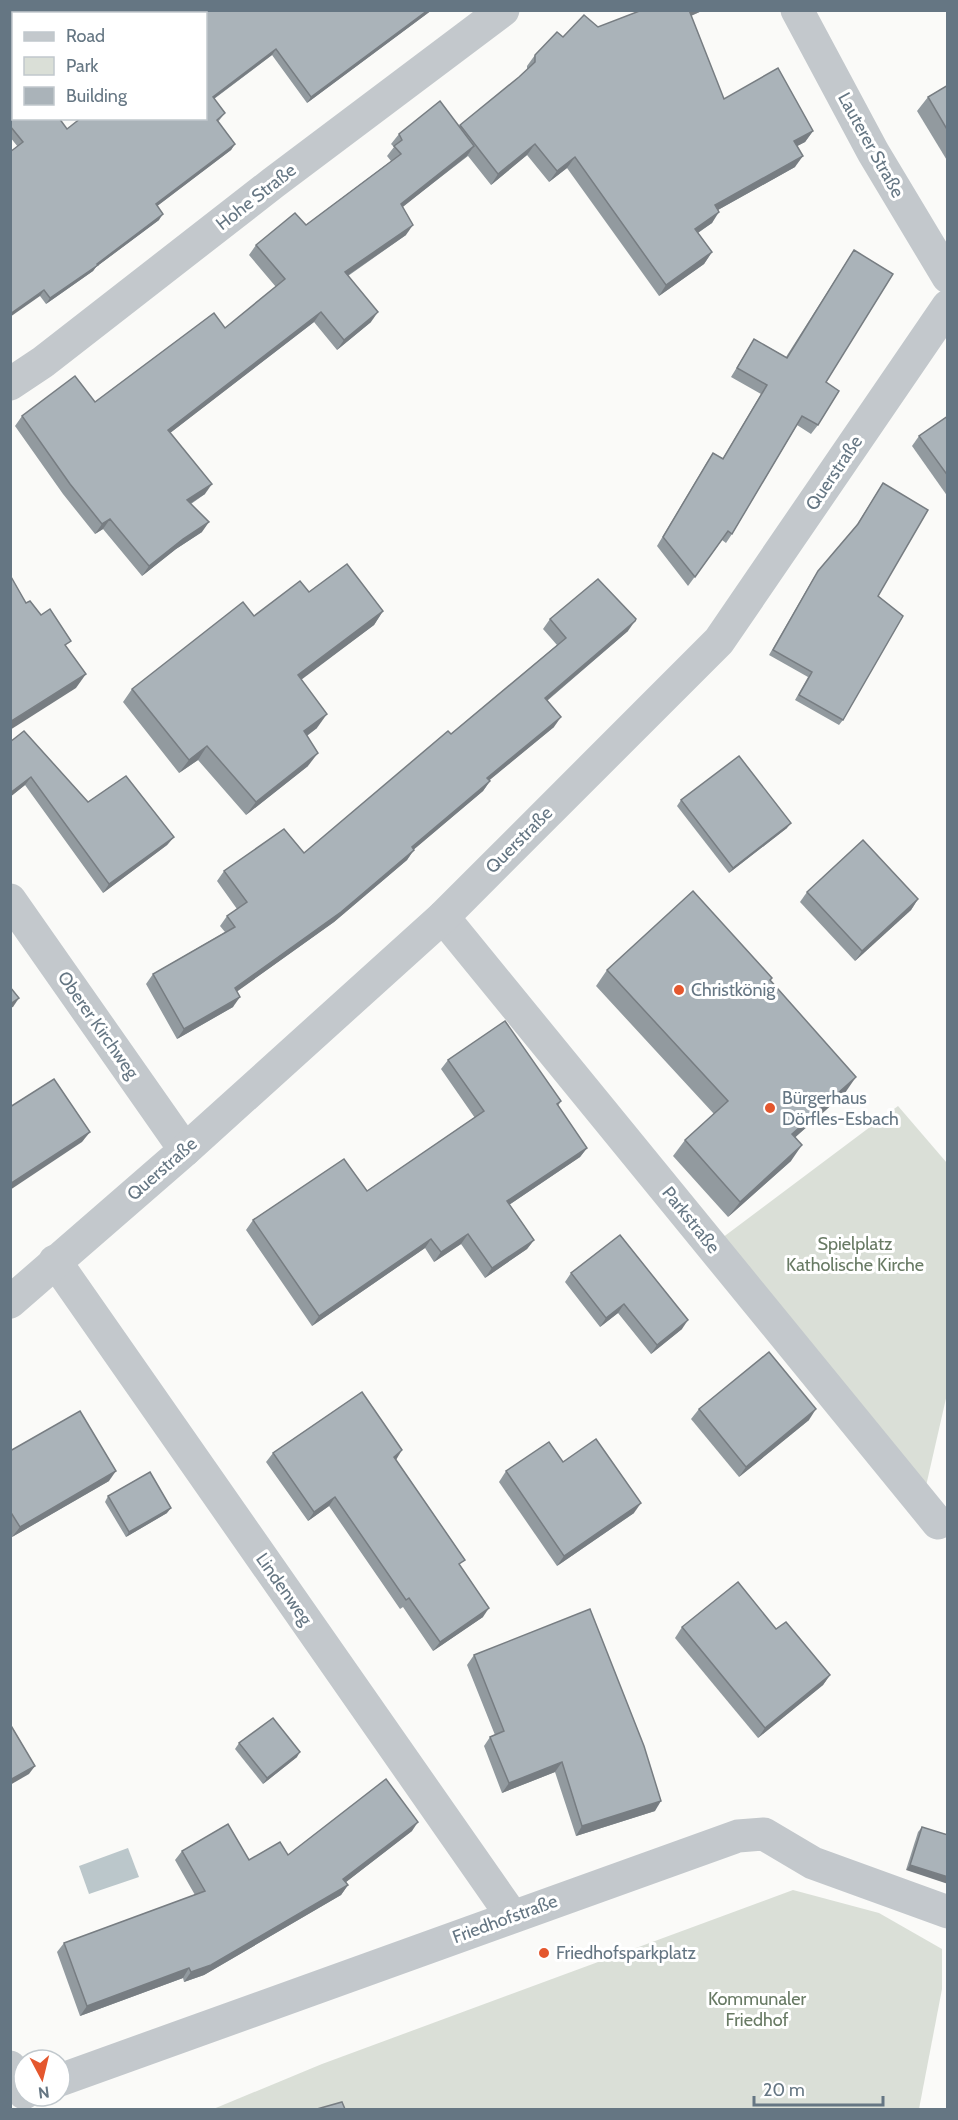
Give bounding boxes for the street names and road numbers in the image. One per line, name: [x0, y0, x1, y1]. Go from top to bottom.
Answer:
street label: Lauterer Straße: [833, 89, 909, 201]
street label: Hohe Straße: [212, 159, 300, 235]
street label: Querstraße: [801, 431, 867, 515]
street label: Querstraße: [481, 802, 557, 878]
street label: Oberer Kirchweg: [53, 967, 144, 1084]
street label: Querstraße: [123, 1133, 201, 1205]
street label: Parkstraße: [657, 1182, 725, 1258]
street label: Lindenweg: [251, 1549, 317, 1630]
street label: Friedhofstraße: [450, 1890, 560, 1948]

